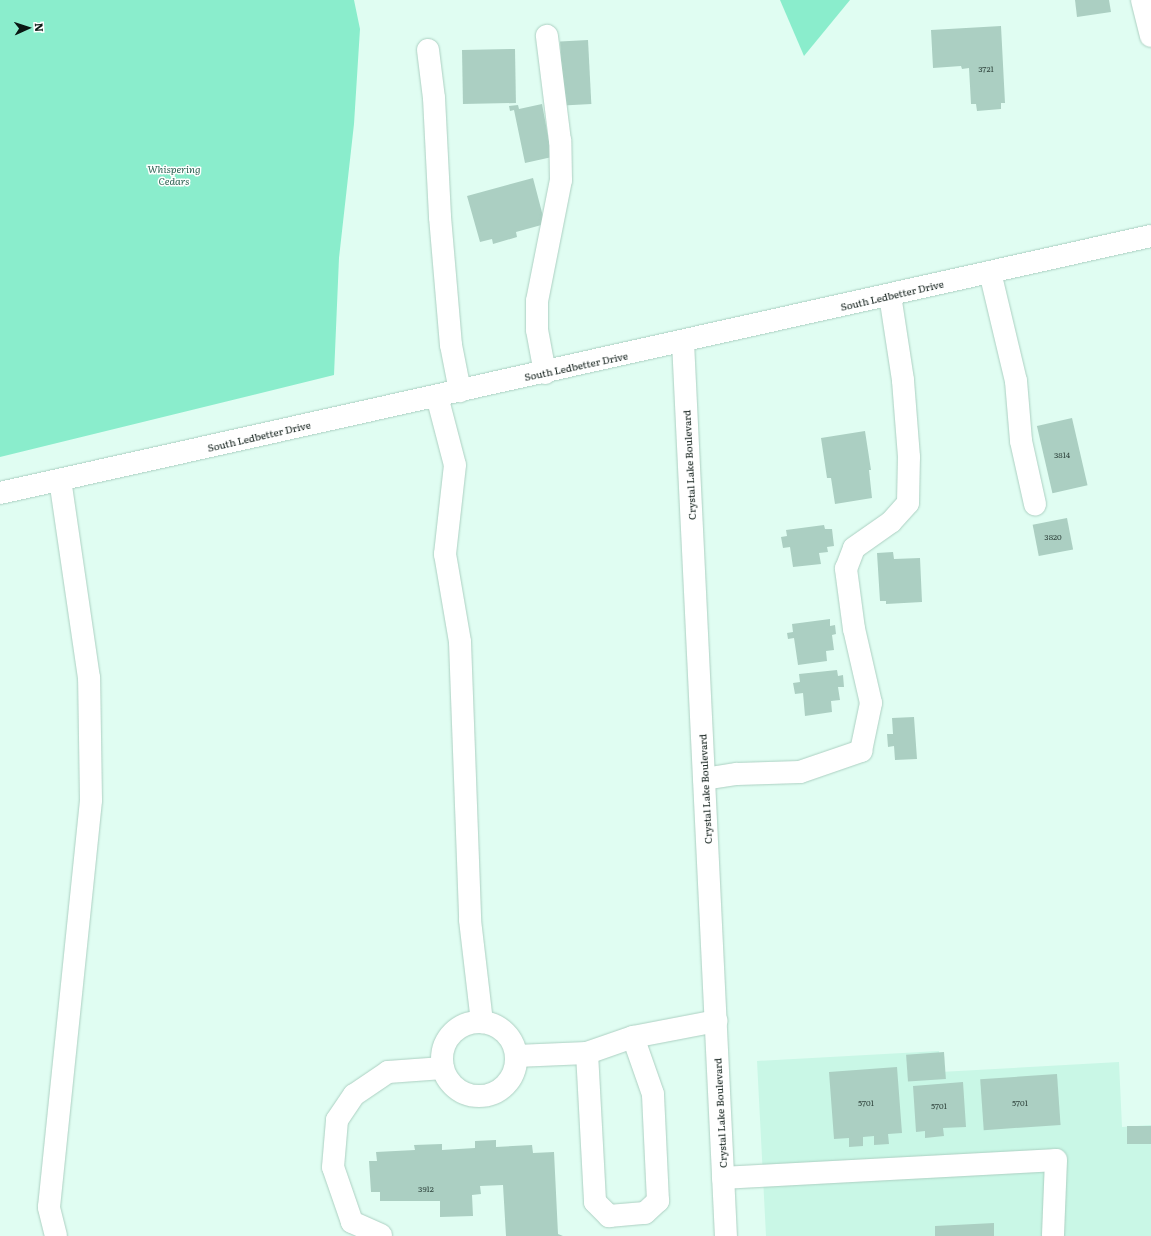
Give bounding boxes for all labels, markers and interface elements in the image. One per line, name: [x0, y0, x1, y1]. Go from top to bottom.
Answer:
north arrow: [8, 8, 48, 48]
text: N: [32, 22, 48, 32]
house number: 3721: [978, 64, 994, 74]
park label: Whispering Cedars: [148, 162, 200, 186]
street label: South Ledbetter Drive: [839, 277, 945, 313]
street label: South Ledbetter Drive: [523, 349, 629, 383]
street label: Crystal Lake Boulevard: [680, 410, 698, 520]
street label: South Ledbetter Drive: [206, 418, 312, 454]
house number: 3814: [1054, 450, 1070, 460]
house number: 3820: [1044, 532, 1062, 542]
street label: Crystal Lake Boulevard: [696, 734, 714, 844]
street label: Crystal Lake Boulevard: [711, 1058, 729, 1168]
house number: 5701: [858, 1098, 874, 1108]
house number: 5701: [1012, 1098, 1028, 1108]
house number: 5701: [931, 1101, 947, 1111]
house number: 3912: [418, 1184, 434, 1194]

